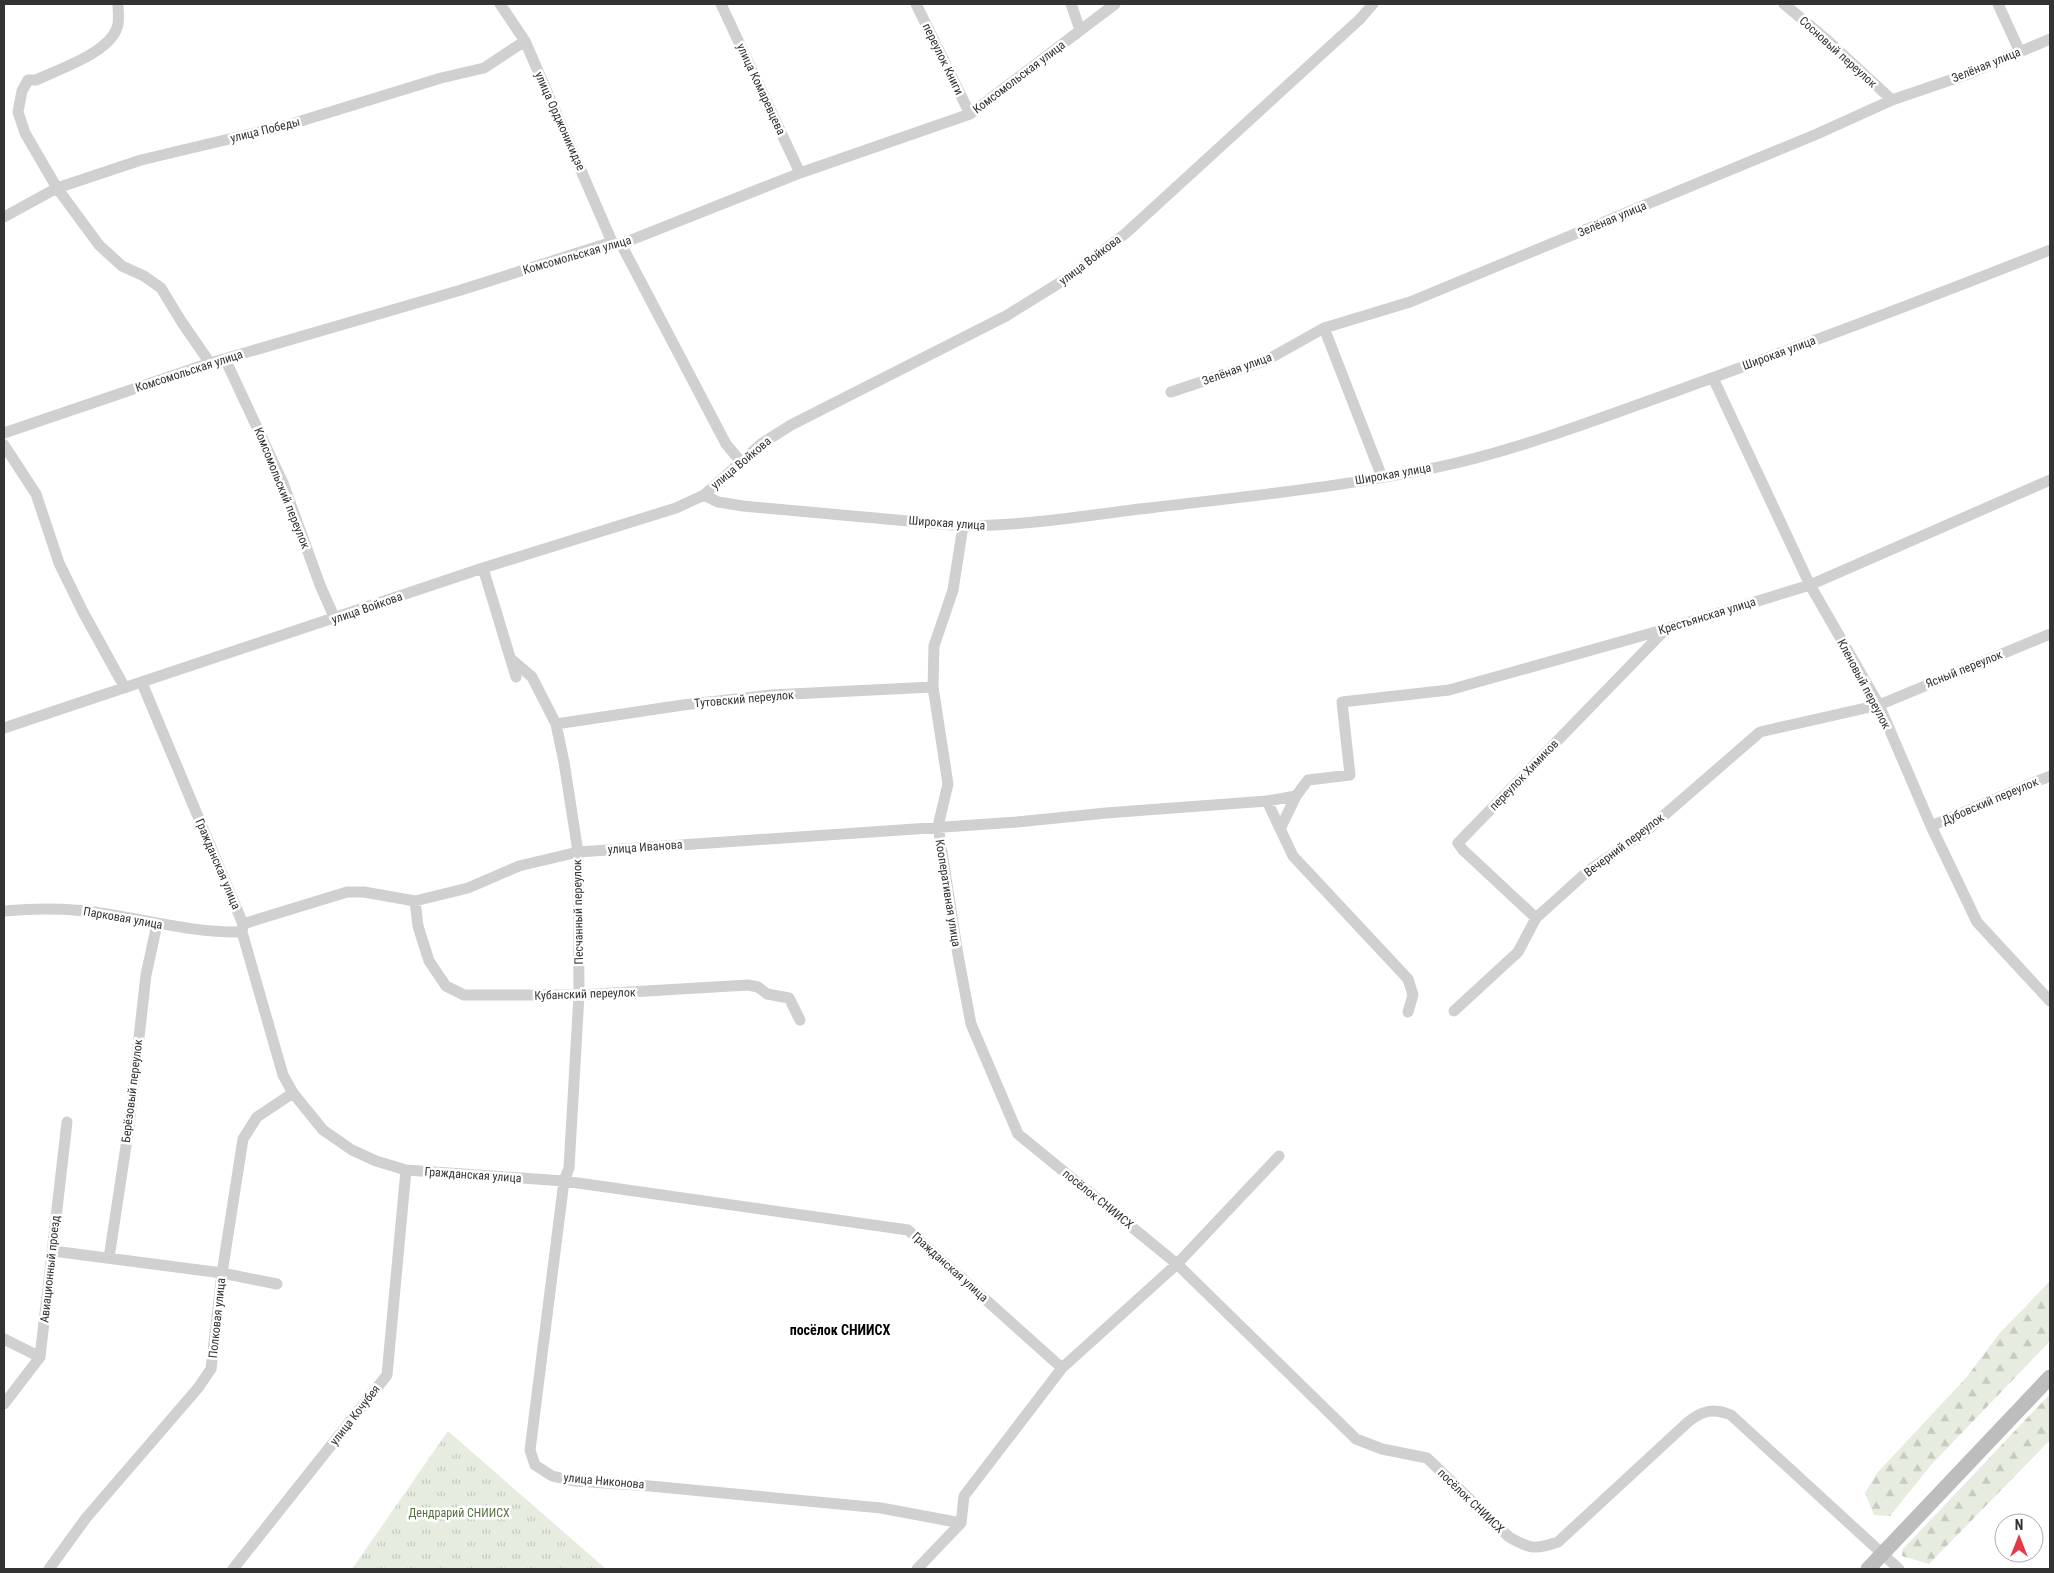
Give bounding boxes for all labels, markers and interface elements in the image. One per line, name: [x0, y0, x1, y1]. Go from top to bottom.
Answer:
street label: Сосновый переулок: [1796, 14, 1880, 91]
street label: переулок Книги: [920, 21, 966, 97]
street label: Комсомольская улица: [970, 38, 1068, 116]
street label: улица Комаревцева: [734, 41, 788, 137]
street label: Зелёная улица: [1950, 45, 2023, 85]
street label: улица Орджоникидзе: [532, 69, 588, 173]
street label: улица Победы: [229, 115, 301, 145]
street label: Зелёная улица: [1576, 198, 1649, 240]
street label: улица Войкова: [1056, 232, 1124, 288]
street label: Комсомольская улица: [521, 233, 633, 277]
street label: Широкая улица: [1740, 333, 1818, 373]
street label: Комсомольская улица: [134, 347, 245, 395]
street label: Зелёная улица: [1200, 350, 1274, 388]
street label: Комсомольский переулок: [251, 425, 313, 551]
street label: улица Войкова: [708, 434, 774, 492]
street label: Широкая улица: [1354, 460, 1432, 488]
street label: Широкая улица: [908, 513, 986, 533]
street label: улица Войкова: [330, 589, 404, 627]
street label: Крестьянская улица: [1657, 594, 1758, 637]
street label: Кленовый переулок: [1834, 637, 1894, 731]
street label: Ясный переулок: [1924, 647, 2005, 691]
street label: Тутовский переулок: [694, 688, 795, 710]
street label: переулок Химиков: [1487, 737, 1561, 813]
street label: Дубовский переулок: [1940, 774, 2040, 828]
street label: Вечерний переулок: [1581, 810, 1667, 880]
street label: Гражданская улица: [193, 817, 244, 912]
street label: улица Иванова: [607, 837, 683, 857]
street label: Кооперативная улица: [933, 838, 963, 948]
street label: Песчанный переулок: [570, 859, 586, 965]
street label: Парковая улица: [82, 904, 164, 932]
street label: Кубанский переулок: [534, 985, 636, 1003]
street label: Берёзовый переулок: [119, 1038, 145, 1144]
street label: Гражданская улица: [424, 1165, 522, 1185]
street label: посёлок СНИИСХ: [1060, 1166, 1136, 1232]
street label: Авиационный проезд: [37, 1214, 63, 1323]
street label: Гражданская улица: [909, 1229, 991, 1305]
street label: Полковая улица: [206, 1277, 228, 1359]
district label: посёлок СНИИСХ: [790, 1322, 891, 1338]
street label: улица Кочубея: [327, 1382, 383, 1448]
street label: посёлок СНИИСХ: [1435, 1466, 1507, 1536]
street label: улица Никонова: [563, 1470, 645, 1492]
park label: Дендрарий СНИИСХ: [408, 1506, 510, 1520]
north arrow: [1994, 1513, 2044, 1563]
text: N: [2015, 1517, 2023, 1533]

